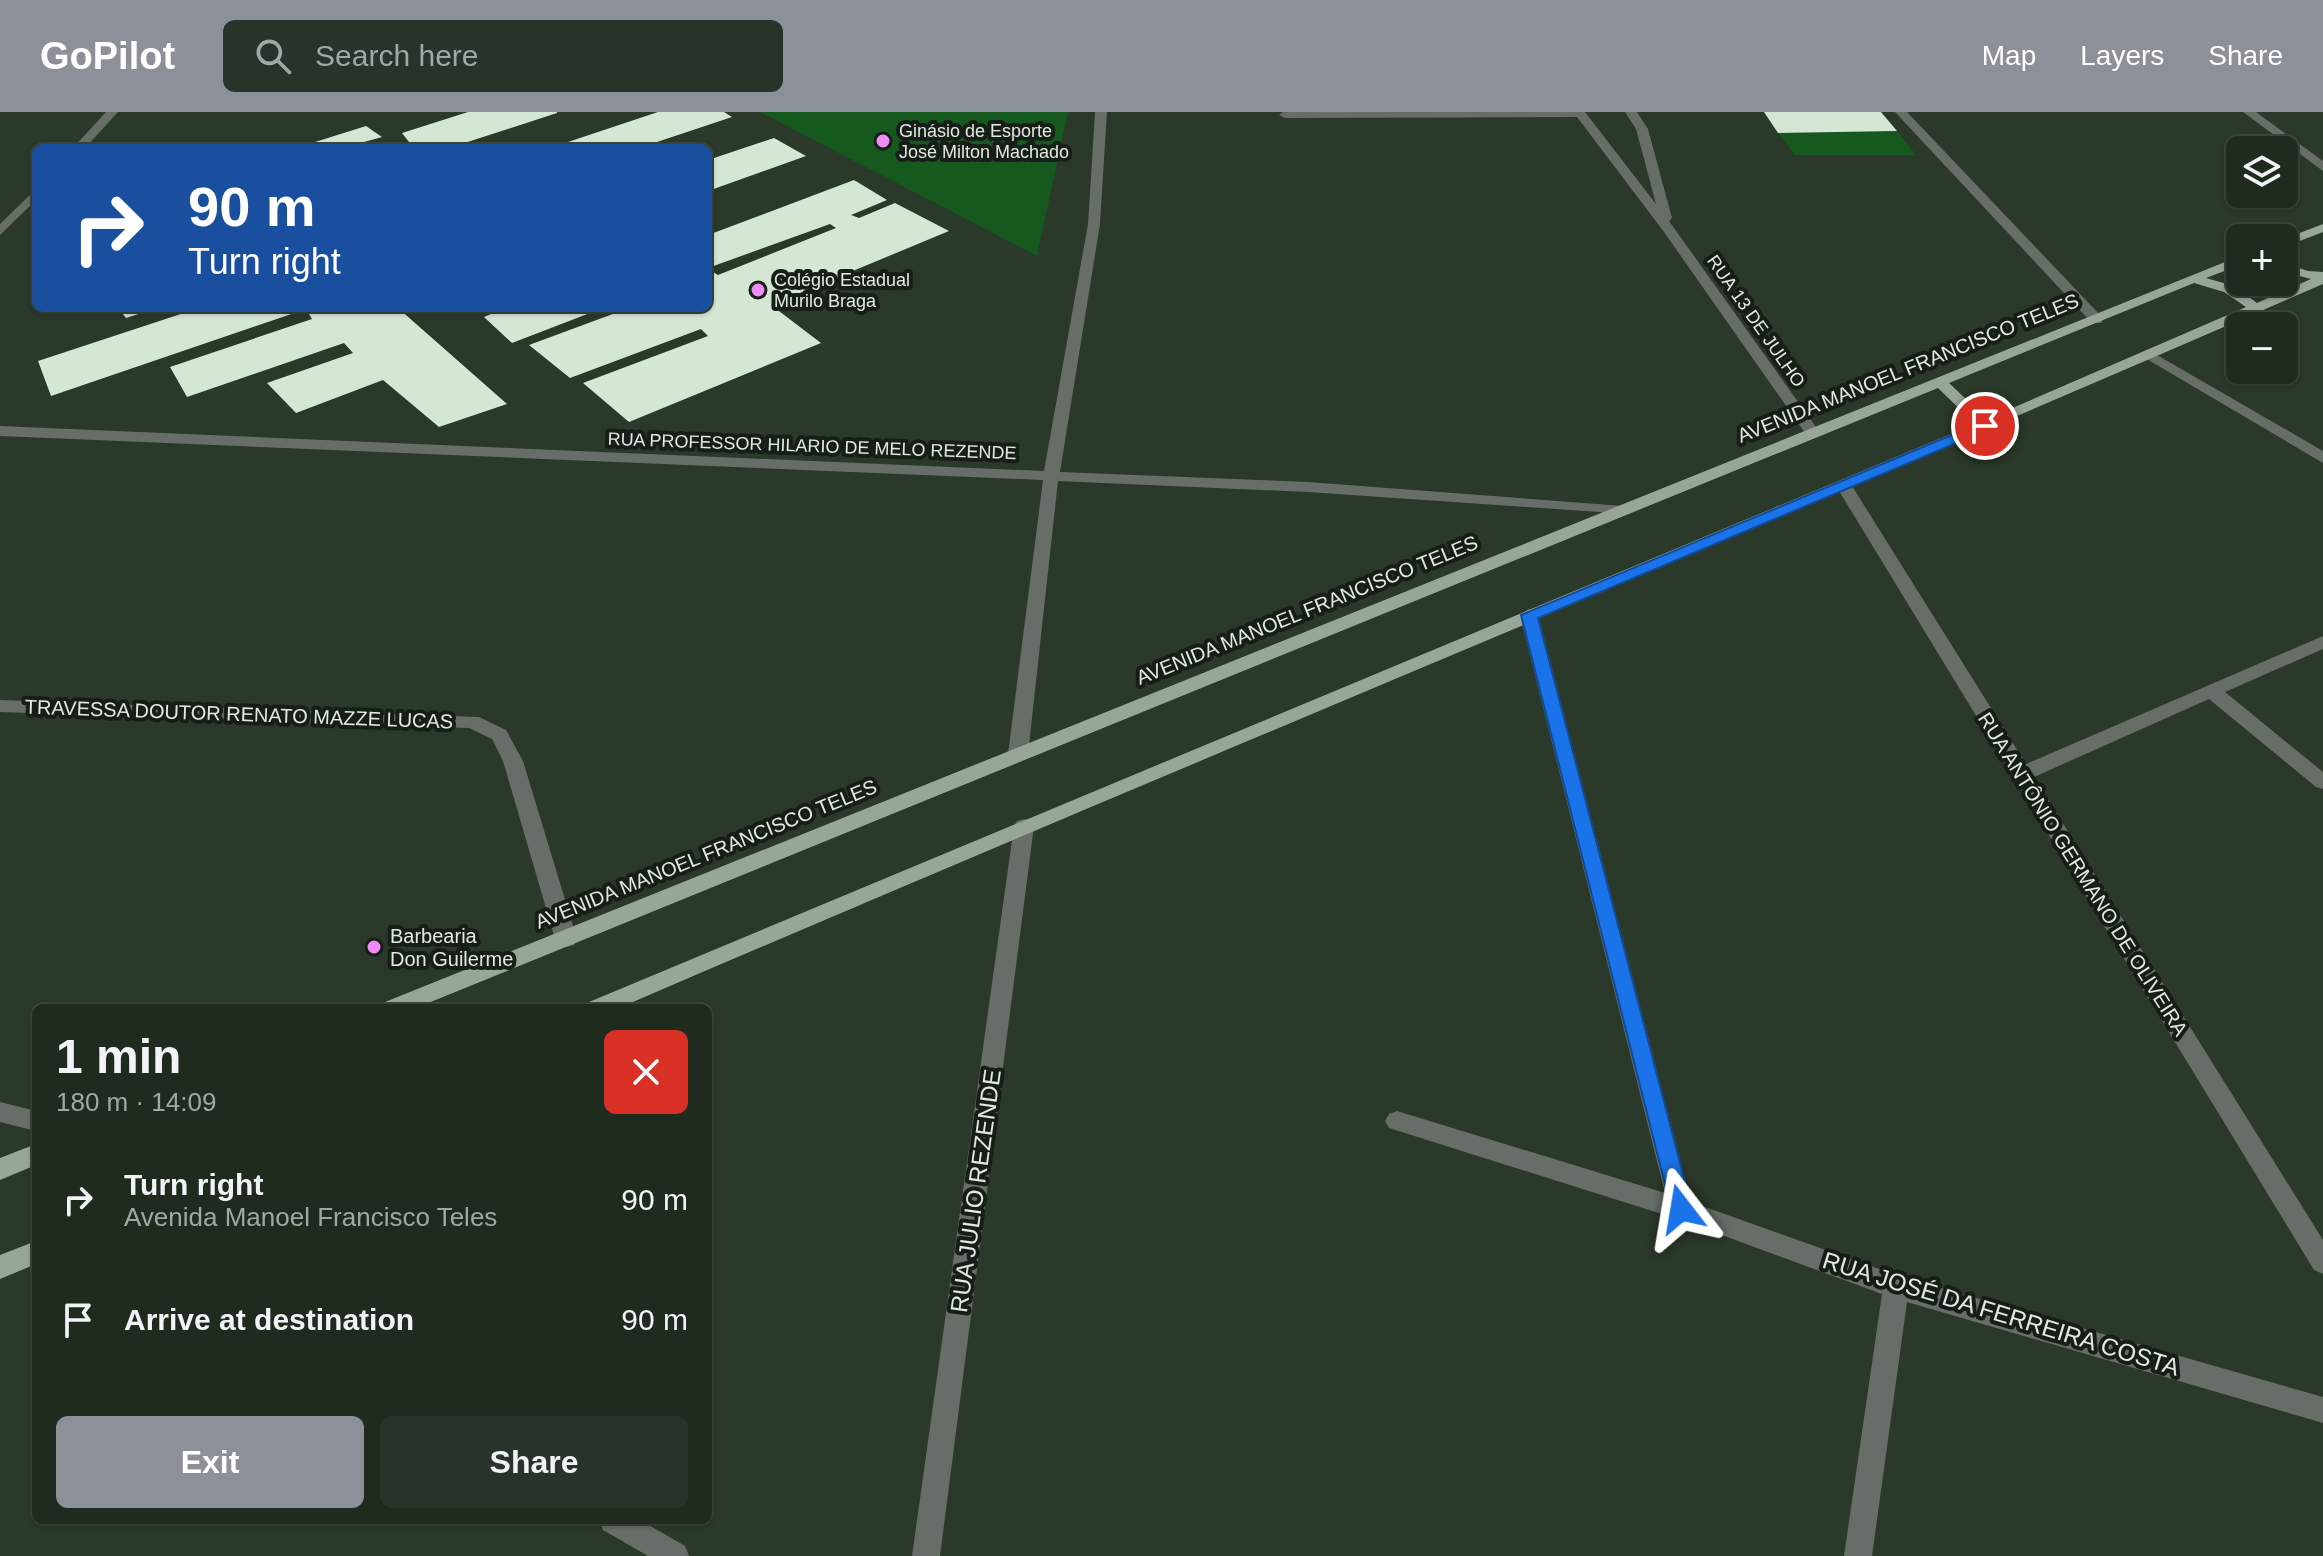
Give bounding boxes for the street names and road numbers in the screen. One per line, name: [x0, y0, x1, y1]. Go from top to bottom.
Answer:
street label: RUA 13 DE JULHO: [1703, 251, 1809, 391]
street label: AVENIDA MANOEL FRANCISCO TELES: [1734, 289, 2082, 447]
street label: RUA PROFESSOR HILARIO DE MELO REZENDE: [607, 429, 1017, 463]
street label: AVENIDA MANOEL FRANCISCO TELES: [1133, 531, 1481, 689]
street label: TRAVESSA DOUTOR RENATO MAZZE LUCAS: [24, 696, 454, 732]
street label: RUA ANTÔNIO GERMANO DE OLIVEIRA: [1974, 708, 2192, 1040]
street label: AVENIDA MANOEL FRANCISCO TELES: [532, 775, 880, 933]
street label: RUA JULIO REZENDE: [945, 1068, 1006, 1314]
street label: RUA JOSÉ DA FERREIRA COSTA: [1819, 1246, 2183, 1381]

